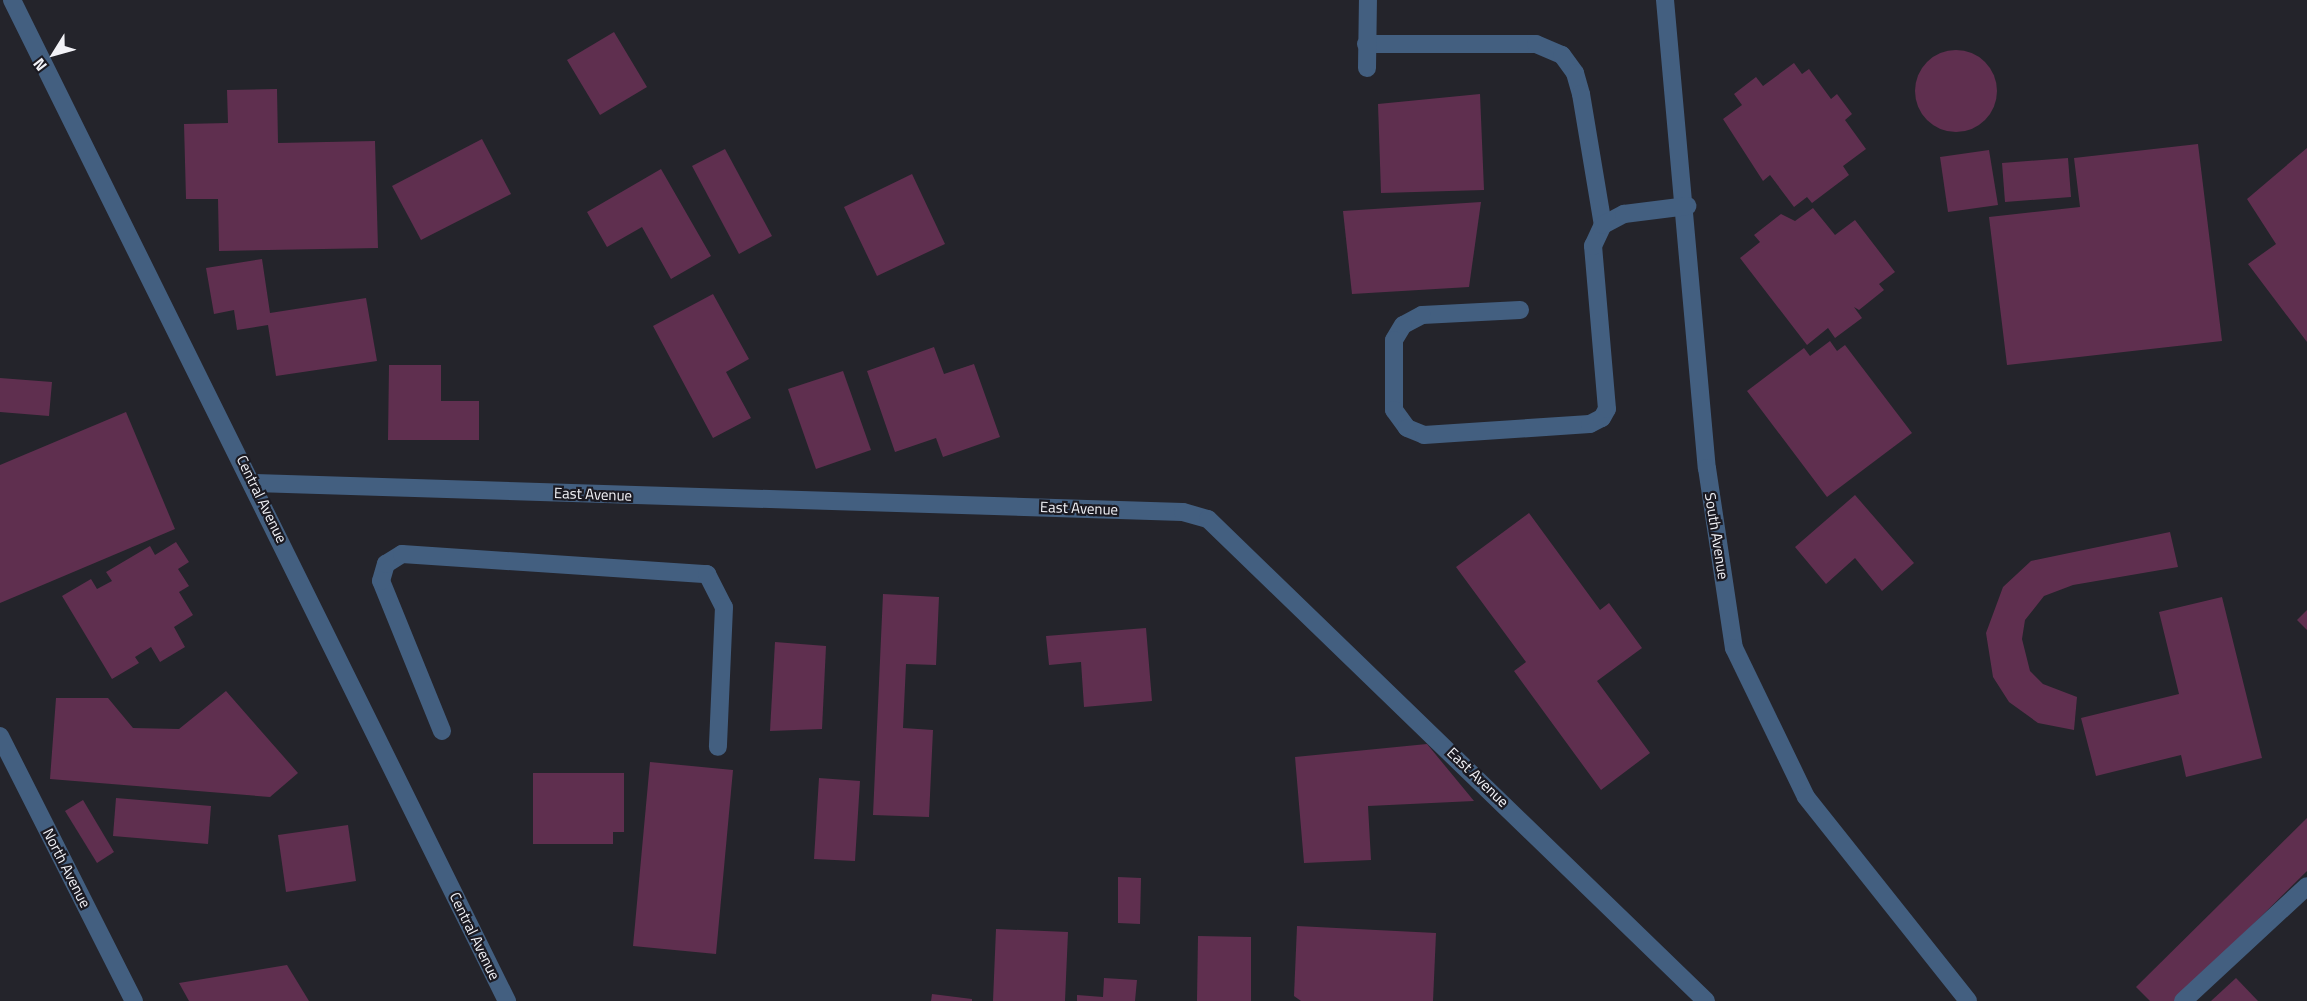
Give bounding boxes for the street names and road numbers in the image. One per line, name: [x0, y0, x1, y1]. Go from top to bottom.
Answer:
street label: Central Avenue: [233, 452, 291, 546]
street label: East Avenue: [554, 484, 632, 504]
street label: South Avenue: [1701, 491, 1733, 581]
street label: East Avenue: [1040, 498, 1118, 518]
street label: East Avenue: [1444, 743, 1512, 811]
street label: North Avenue: [39, 825, 95, 911]
street label: Central Avenue: [446, 889, 504, 983]

